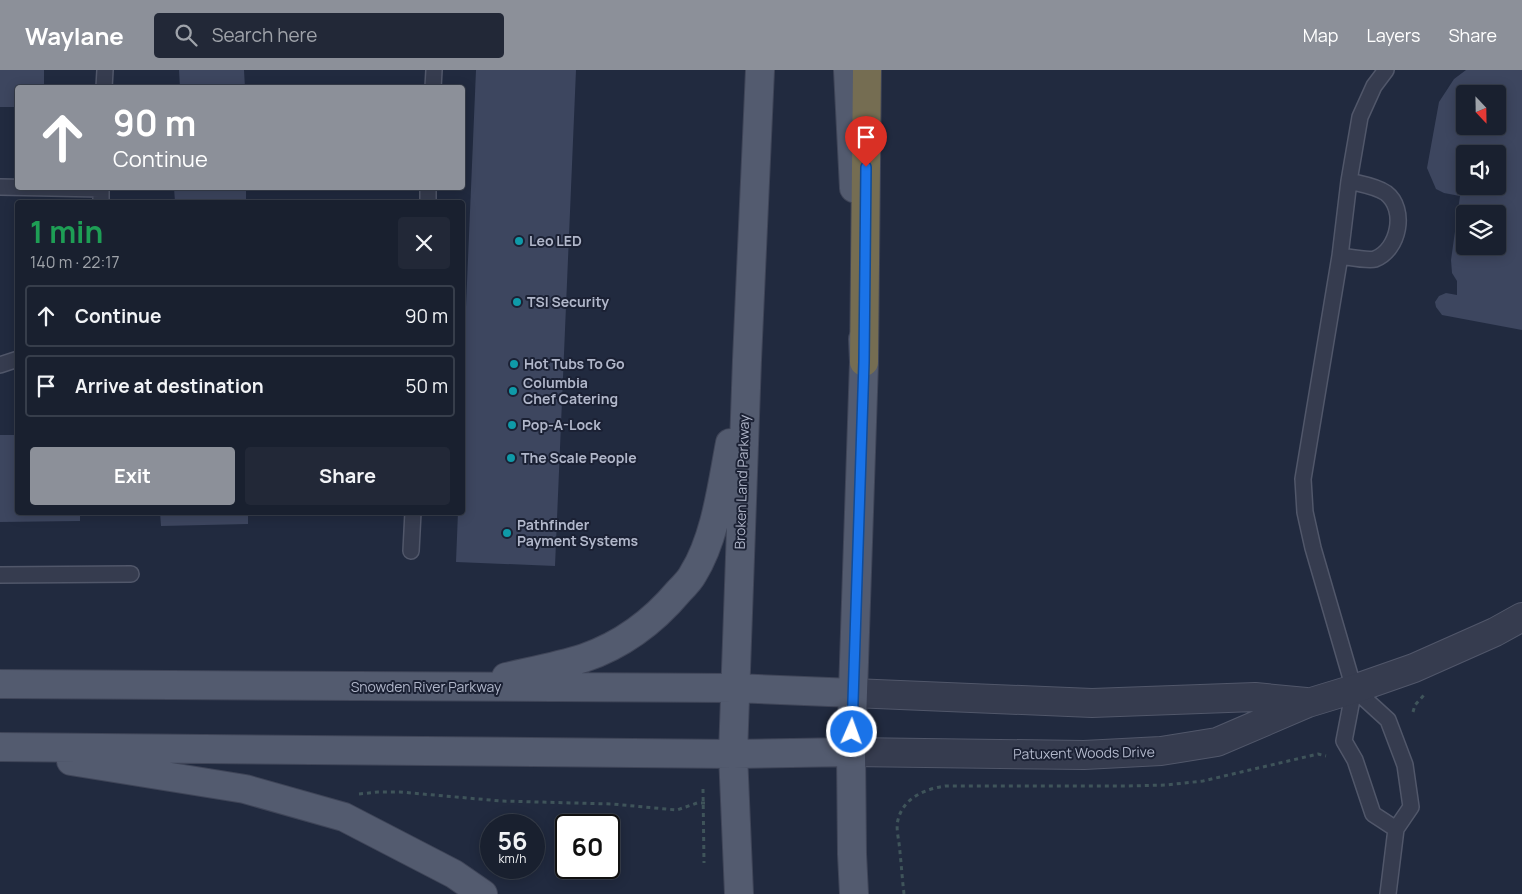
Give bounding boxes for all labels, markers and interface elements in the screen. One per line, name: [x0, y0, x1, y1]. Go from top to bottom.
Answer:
search box: [154, 13, 504, 58]
text: Waylane: [25, 19, 124, 52]
icon: search: [172, 21, 200, 49]
text: Search here: [212, 22, 317, 48]
text: Map: [1303, 23, 1338, 47]
text: Layers: [1366, 23, 1420, 47]
text: Share: [1448, 23, 1497, 47]
north arrow: [1456, 85, 1506, 135]
map controls: [1456, 85, 1506, 255]
text: 90 m: [113, 99, 196, 147]
icon: ahead: [30, 105, 95, 170]
pin: [845, 116, 887, 167]
icon: arrive: [852, 123, 880, 151]
text: Continue: [113, 144, 208, 174]
button: sound: [1456, 145, 1506, 195]
button: layers: [1456, 205, 1506, 255]
text: 1 min: [30, 211, 103, 252]
button: close: [398, 217, 450, 269]
place label: Leo LED: [529, 231, 582, 250]
marker: Leo LED: [513, 235, 525, 247]
text: 140 m · 22:17: [30, 251, 120, 273]
place label: TSI Security: [527, 292, 609, 311]
marker: TSI Security: [511, 296, 523, 308]
icon: ahead: [32, 302, 60, 330]
text: Continue: [75, 303, 161, 329]
text: 90 m: [405, 303, 448, 329]
place label: Hot Tubs To Go: [524, 354, 625, 373]
marker: Hot Tubs To Go: [508, 358, 520, 370]
icon: arrive: [32, 372, 60, 400]
text: Arrive at destination: [75, 373, 264, 399]
text: 50 m: [406, 373, 448, 399]
place label: Columbia Chef Catering: [523, 373, 618, 408]
marker: Columbia Chef Catering: [507, 385, 519, 397]
street label: Broken Land Parkway: [730, 414, 753, 550]
place label: Pop-A-Lock: [522, 415, 601, 434]
marker: Pop-A-Lock: [506, 419, 518, 431]
button: Exit: [30, 447, 235, 505]
button: Share: [245, 447, 450, 505]
place label: The Scale People: [521, 448, 637, 467]
marker: The Scale People: [505, 452, 517, 464]
place label: Pathfinder Payment Systems: [517, 515, 638, 550]
marker: Pathfinder Payment Systems: [501, 527, 513, 539]
street label: Snowden River Parkway: [351, 677, 502, 696]
position arrow: [825, 705, 877, 757]
street label: Patuxent Woods Drive: [1013, 742, 1155, 763]
speed limit sign: 60: [555, 814, 620, 879]
text: 56: [497, 823, 528, 858]
text: km/h: [499, 850, 526, 867]

